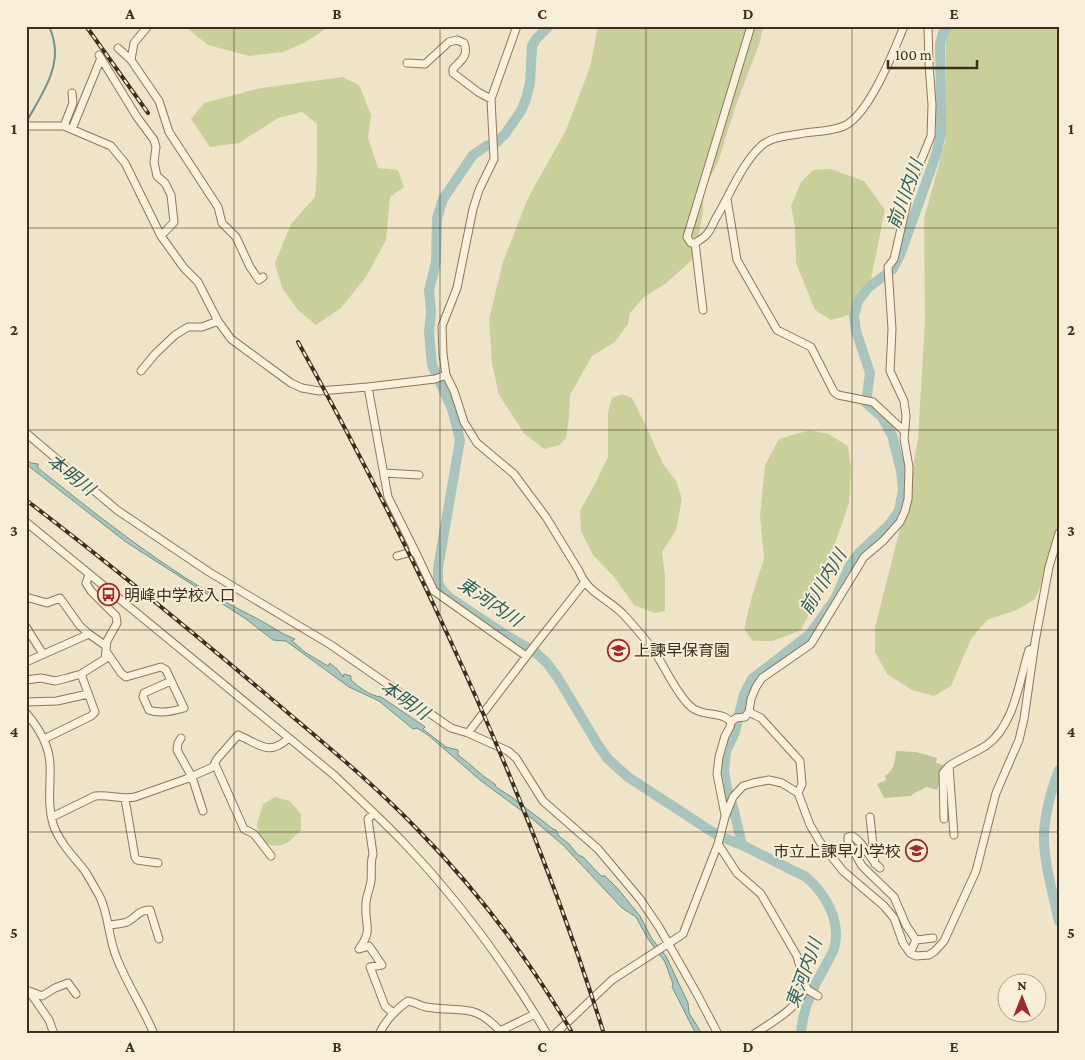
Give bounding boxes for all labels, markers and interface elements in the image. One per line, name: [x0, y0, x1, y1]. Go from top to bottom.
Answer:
text: A: [124, 5, 135, 22]
text: B: [332, 5, 342, 22]
text: C: [537, 5, 547, 22]
text: D: [742, 5, 754, 22]
text: E: [949, 5, 959, 22]
scale bar: [888, 38, 976, 70]
text: 100 m: [895, 47, 932, 63]
text: 1: [11, 120, 17, 137]
text: 1: [1068, 120, 1074, 137]
water label: 前川内川: [883, 155, 927, 231]
text: 2: [10, 321, 18, 338]
text: 2: [1067, 321, 1075, 338]
water label: 本明川: [44, 450, 100, 501]
text: 3: [10, 522, 18, 539]
text: 3: [1067, 522, 1075, 539]
water label: 前川内川: [796, 544, 851, 618]
water label: 東河内川: [455, 574, 527, 632]
bus stop icon: 明峰中学校入口: [96, 583, 120, 607]
place label: 明峰中学校入口: [124, 587, 236, 604]
school or university icon: 上諫早保育園: [606, 638, 630, 662]
place label: 上諫早保育園: [634, 642, 730, 659]
water label: 本明川: [377, 676, 434, 725]
text: 4: [10, 723, 19, 740]
text: 4: [1067, 723, 1076, 740]
school or university icon: 市立上諫早小学校: [905, 839, 929, 863]
place label: 市立上諫早小学校: [773, 843, 901, 860]
text: 5: [10, 924, 18, 941]
text: 5: [1067, 924, 1075, 941]
water label: 東河内川: [782, 934, 826, 1010]
north arrow: [998, 972, 1048, 1022]
text: N: [1017, 977, 1027, 993]
text: A: [124, 1038, 135, 1055]
text: B: [332, 1038, 342, 1055]
text: C: [537, 1038, 547, 1055]
text: D: [742, 1038, 754, 1055]
text: E: [949, 1038, 959, 1055]

